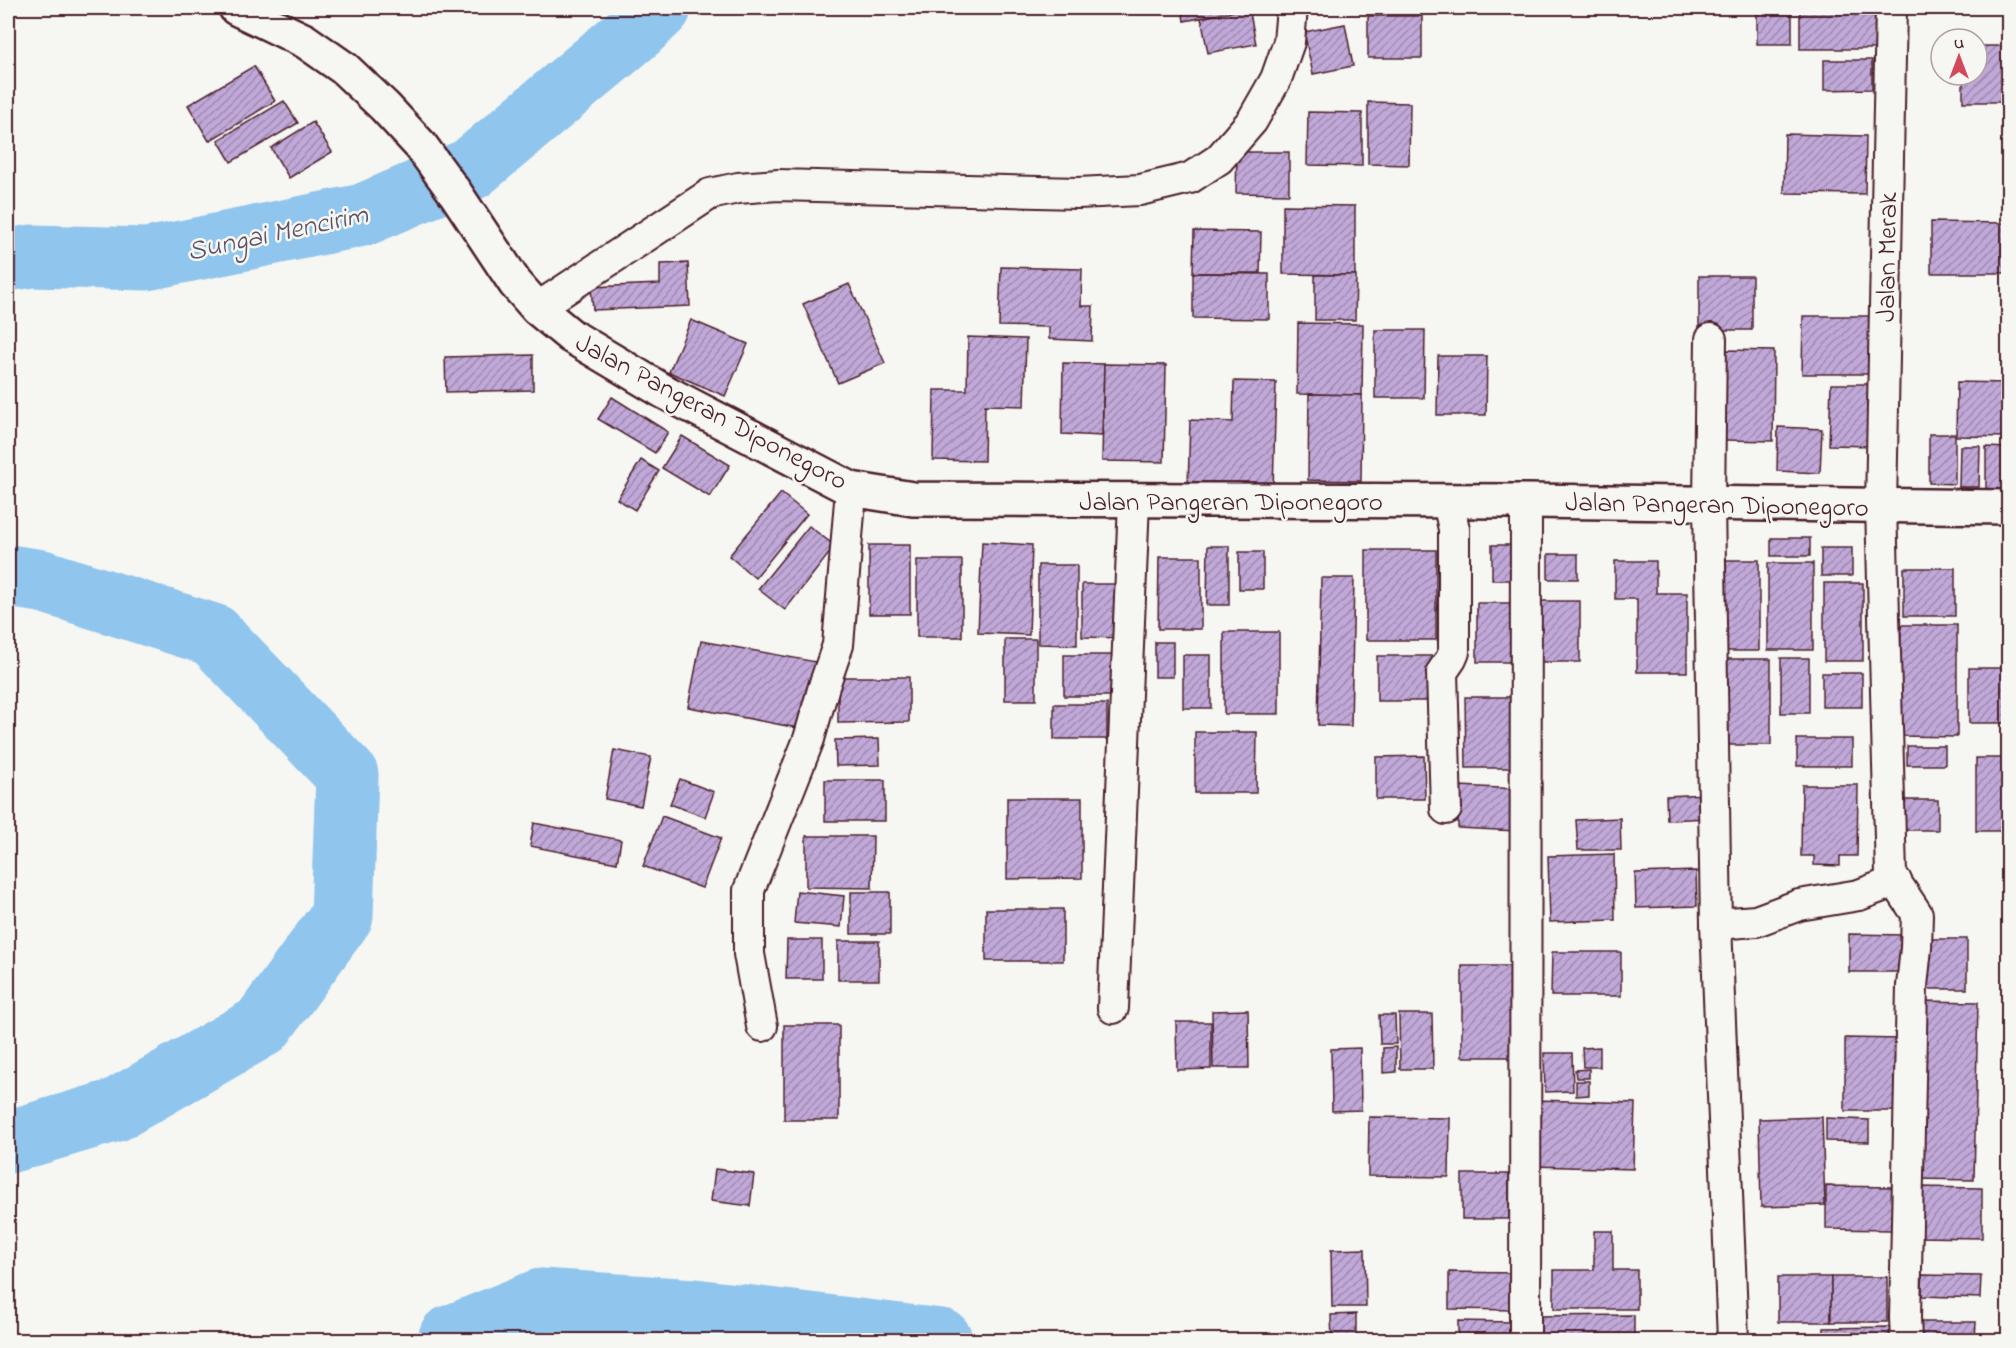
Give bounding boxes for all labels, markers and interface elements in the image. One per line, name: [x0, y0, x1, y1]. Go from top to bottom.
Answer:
north arrow: [1929, 27, 1989, 87]
text: U: [1954, 32, 1964, 56]
street label: Jalan Merak: [1868, 191, 1909, 322]
water label: Sungai Mencirim: [184, 195, 372, 274]
street label: Jalan Pangeran Diponegoro: [568, 325, 854, 502]
street label: Jalan Pangeran Diponegoro: [1079, 484, 1383, 523]
street label: Jalan Pangeran Diponegoro: [1565, 484, 1869, 529]

